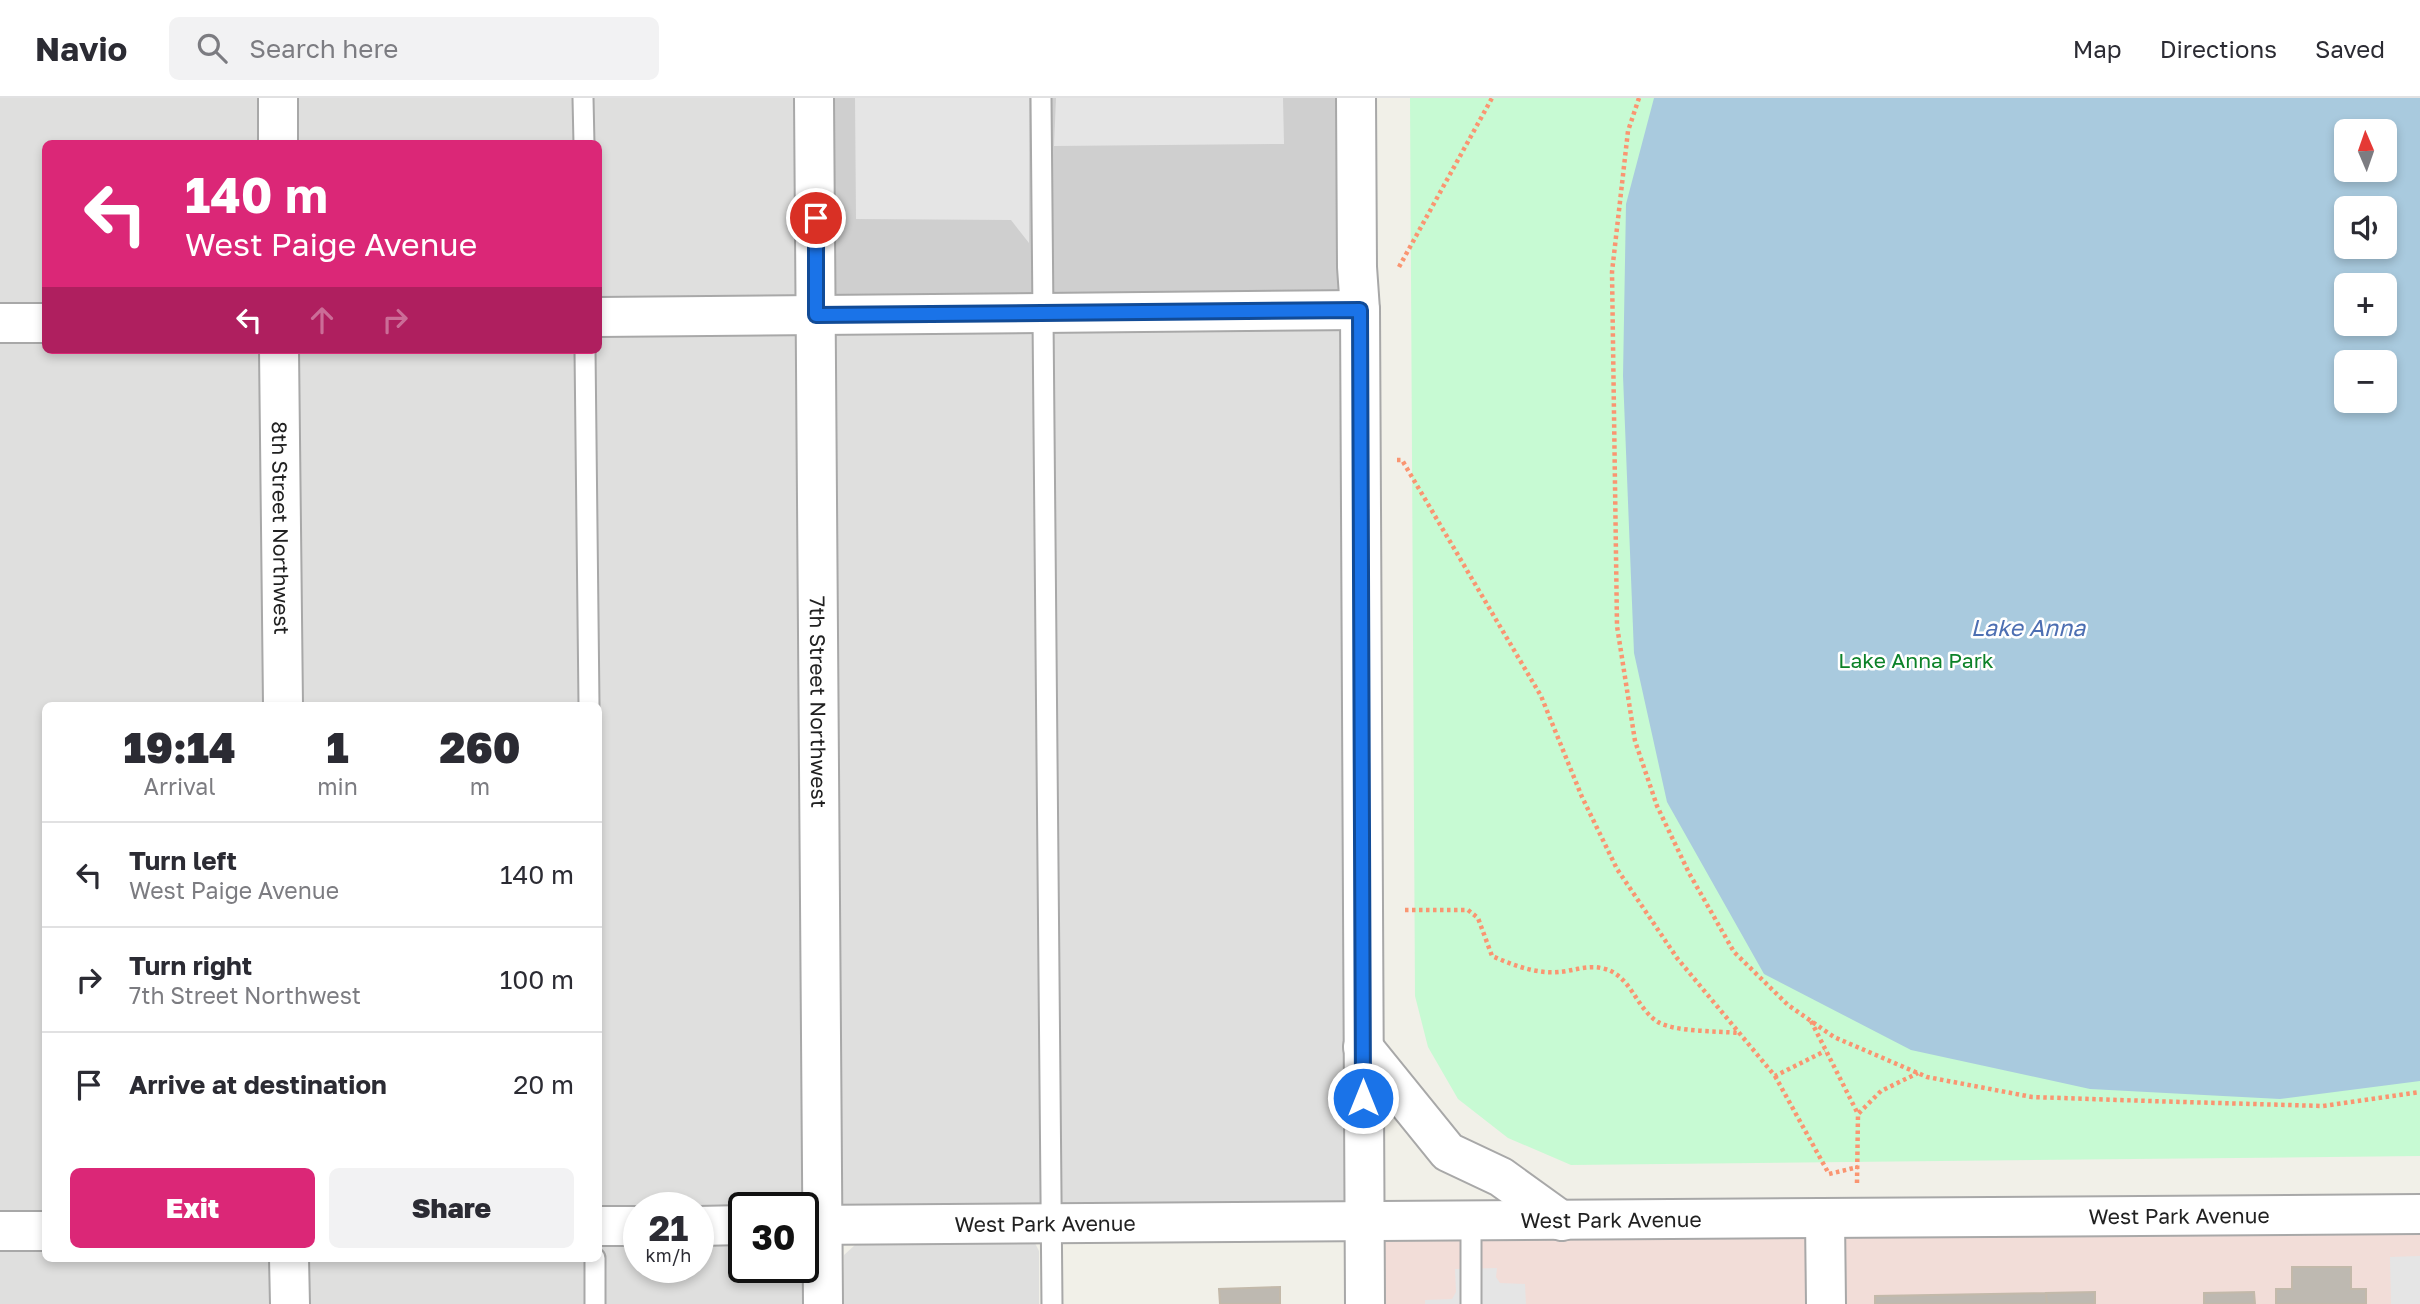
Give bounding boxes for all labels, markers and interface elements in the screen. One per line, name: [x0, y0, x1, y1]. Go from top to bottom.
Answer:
search box: [169, 17, 659, 80]
text: Navio: [35, 29, 127, 68]
icon: search: [193, 29, 231, 67]
text: Search here: [249, 33, 398, 64]
text: Map: [2073, 34, 2122, 63]
text: Directions: [2160, 34, 2277, 63]
text: Saved: [2315, 34, 2385, 63]
north arrow: [2334, 119, 2398, 182]
map controls: [2334, 119, 2397, 413]
text: 140 m: [185, 165, 328, 224]
icon: left: [70, 168, 161, 259]
pin: [786, 188, 846, 248]
button: sound: [2334, 196, 2397, 259]
icon: arrive: [797, 199, 835, 237]
text: West Paige Avenue: [185, 225, 477, 263]
button: +: [2334, 273, 2397, 336]
icon: left: [230, 301, 268, 339]
icon: ahead: [303, 301, 341, 339]
icon: right: [376, 301, 414, 339]
button: −: [2334, 350, 2397, 413]
street label: 8th Street Northwest: [267, 421, 295, 635]
street label: 7th Street Northwest: [805, 596, 832, 808]
water label: Lake Anna: [1971, 613, 2086, 641]
park label: Lake Anna Park: [1838, 647, 1994, 673]
text: 19:14: [124, 722, 236, 772]
text: 1: [326, 722, 349, 772]
text: 260: [439, 722, 520, 772]
text: Arrival: [144, 772, 216, 800]
text: min: [317, 772, 358, 800]
text: m: [470, 772, 490, 800]
text: Turn left: [129, 845, 237, 876]
icon: left: [70, 856, 108, 894]
text: 140 m: [500, 859, 574, 890]
text: West Paige Avenue: [129, 876, 339, 904]
text: Turn right: [129, 950, 252, 981]
icon: right: [70, 961, 108, 999]
text: 100 m: [500, 964, 574, 995]
text: 7th Street Northwest: [129, 981, 361, 1009]
position arrow: [1326, 1061, 1400, 1135]
icon: arrive: [70, 1066, 108, 1104]
text: Arrive at destination: [129, 1069, 387, 1100]
text: 20 m: [513, 1069, 574, 1100]
button: Exit: [70, 1168, 315, 1248]
button: Share: [329, 1168, 574, 1248]
speed limit sign: 30: [728, 1192, 819, 1283]
street label: West Park Avenue: [2088, 1202, 2270, 1229]
street label: West Park Avenue: [1520, 1206, 1702, 1233]
text: 21: [649, 1207, 688, 1249]
street label: West Park Avenue: [954, 1210, 1136, 1237]
text: km/h: [646, 1244, 691, 1266]

